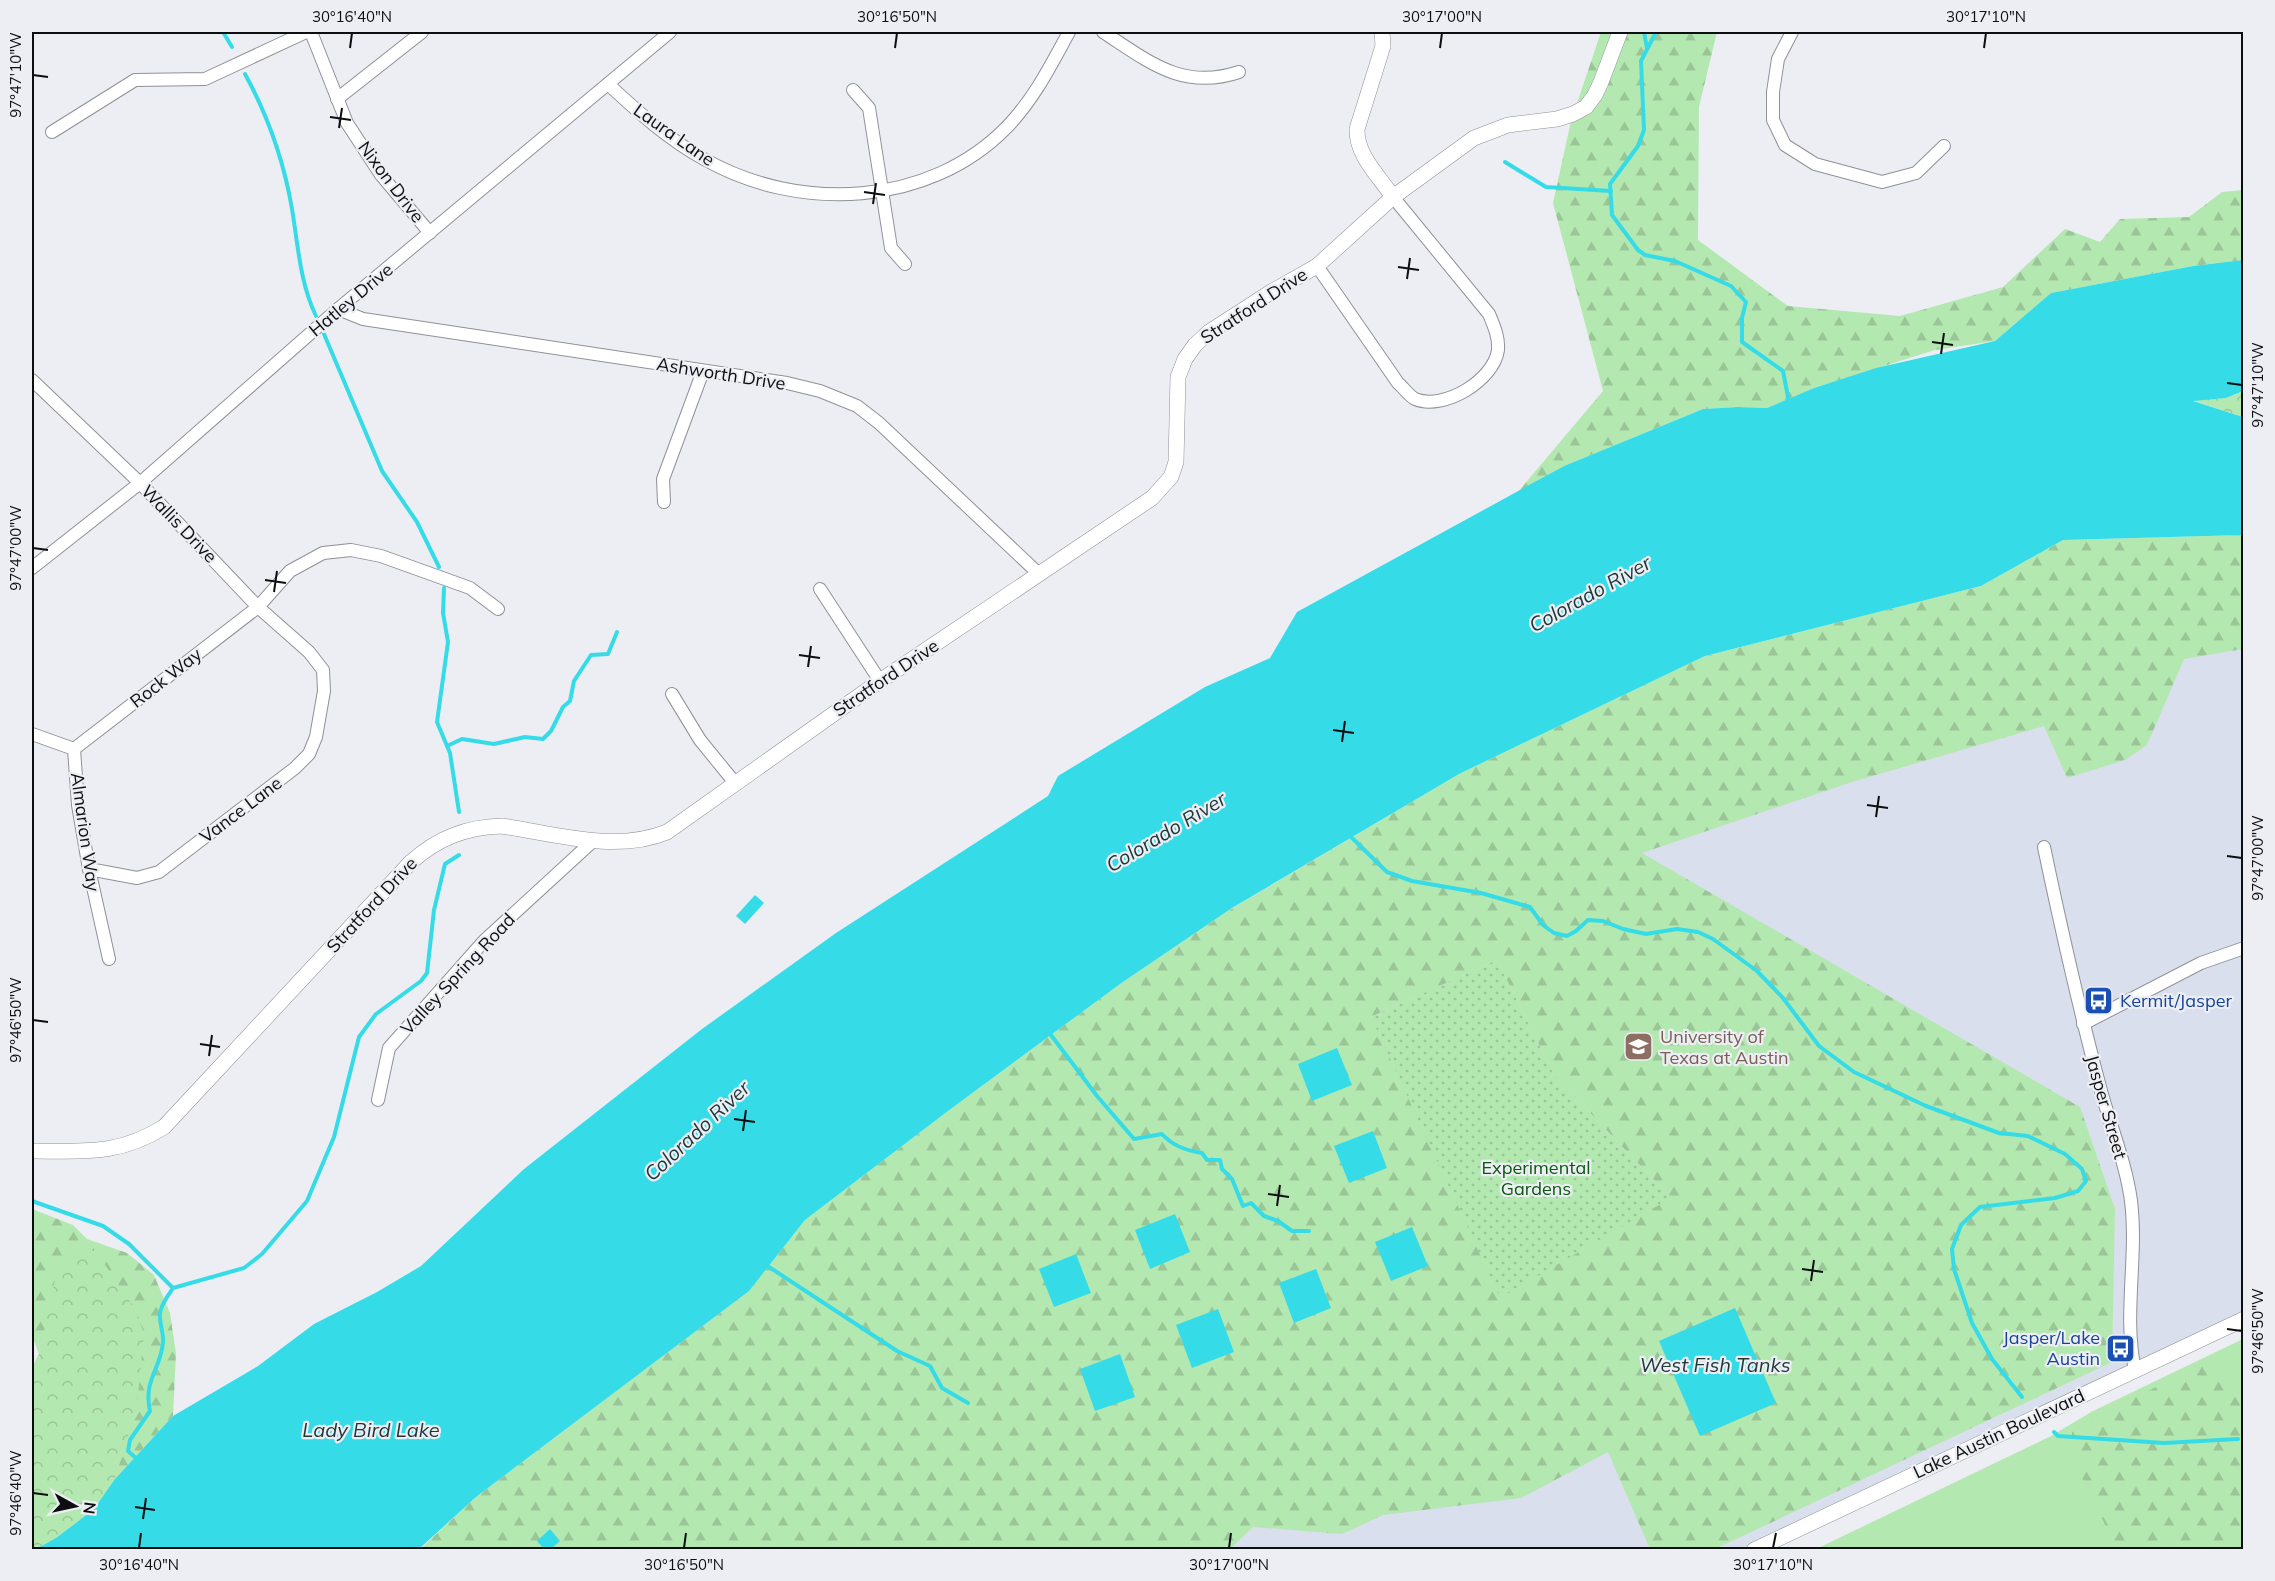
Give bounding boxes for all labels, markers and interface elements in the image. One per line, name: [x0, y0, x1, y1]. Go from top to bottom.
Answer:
text: 30°16'40"N: [312, 7, 392, 26]
text: 30°16'50"N: [857, 7, 937, 26]
text: 30°17'00"N: [1402, 7, 1482, 26]
text: 30°17'10"N: [1946, 7, 2026, 26]
text: 97°47'10"W: [6, 32, 25, 118]
street label: Laura Lane: [629, 98, 719, 171]
street label: Nixon Drive: [353, 136, 430, 227]
street label: Hatley Drive: [304, 258, 397, 341]
street label: Stratford Drive: [1196, 263, 1311, 349]
text: 97°47'10"W: [2248, 342, 2267, 428]
street label: Ashworth Drive: [655, 352, 787, 395]
street label: Wallis Drive: [136, 480, 222, 568]
text: 97°47'00"W: [6, 505, 25, 591]
water label: Colorado River: [1524, 549, 1656, 637]
street label: Stratford Drive: [828, 634, 943, 721]
street label: Rock Way: [125, 642, 206, 713]
street label: Almarion Way: [66, 771, 105, 893]
street label: Vance Lane: [195, 771, 286, 848]
water label: Colorado River: [1101, 786, 1231, 877]
text: 97°47'00"W: [2248, 815, 2267, 901]
street label: Stratford Drive: [321, 852, 422, 957]
street label: Valley Spring Road: [395, 908, 520, 1039]
text: 97°46'50"W: [6, 977, 25, 1063]
bus stop icon: Kermit/Jasper: [2083, 985, 2115, 1017]
place label: Kermit/Jasper: [2120, 989, 2232, 1012]
place label: University of Texas at Austin: [1660, 1025, 1789, 1069]
school or university icon: University of Texas at Austin: [1623, 1031, 1655, 1063]
street label: Jasper Street: [2081, 1052, 2132, 1162]
water label: Colorado River: [639, 1075, 755, 1186]
park label: Experimental Gardens: [1481, 1156, 1591, 1200]
text: 97°46'50"W: [2248, 1288, 2267, 1374]
place label: Jasper/Lake Austin: [2003, 1326, 2100, 1370]
bus stop icon: Jasper/Lake Austin: [2105, 1332, 2137, 1364]
water label: West Fish Tanks: [1639, 1352, 1791, 1377]
street label: Lake Austin Boulevard: [1909, 1384, 2088, 1483]
water label: Lady Bird Lake: [302, 1417, 440, 1442]
text: 97°46'40"W: [6, 1450, 25, 1536]
north arrow: [45, 1476, 105, 1536]
text: N: [79, 1501, 101, 1515]
text: 30°16'40"N: [99, 1555, 179, 1574]
text: 30°16'50"N: [644, 1555, 724, 1574]
text: 30°17'00"N: [1189, 1555, 1269, 1574]
text: 30°17'10"N: [1733, 1555, 1813, 1574]

